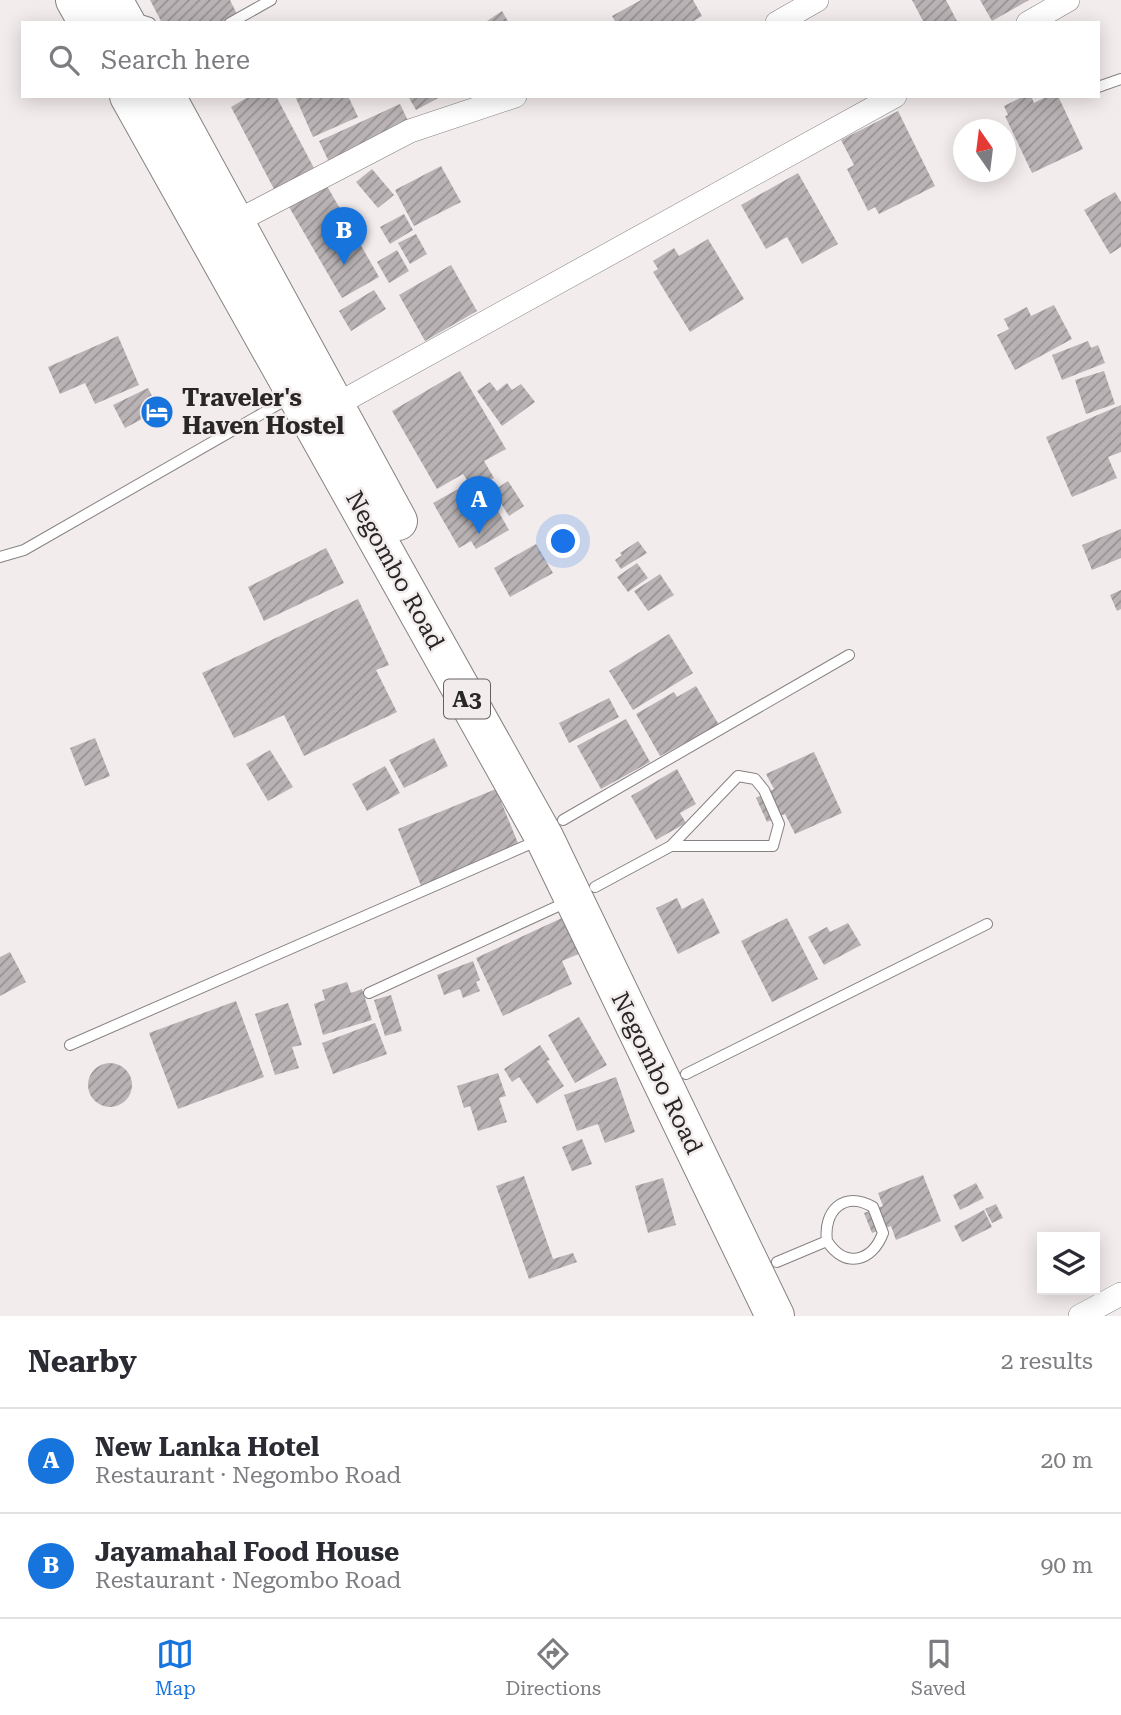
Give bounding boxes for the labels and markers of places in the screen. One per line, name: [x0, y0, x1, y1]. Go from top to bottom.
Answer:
pin: B: [321, 207, 367, 265]
place label: Traveler's Haven Hostel: [182, 384, 344, 440]
hotel icon: Traveler's Haven Hostel: [138, 393, 176, 431]
pin: A: [456, 476, 502, 534]

